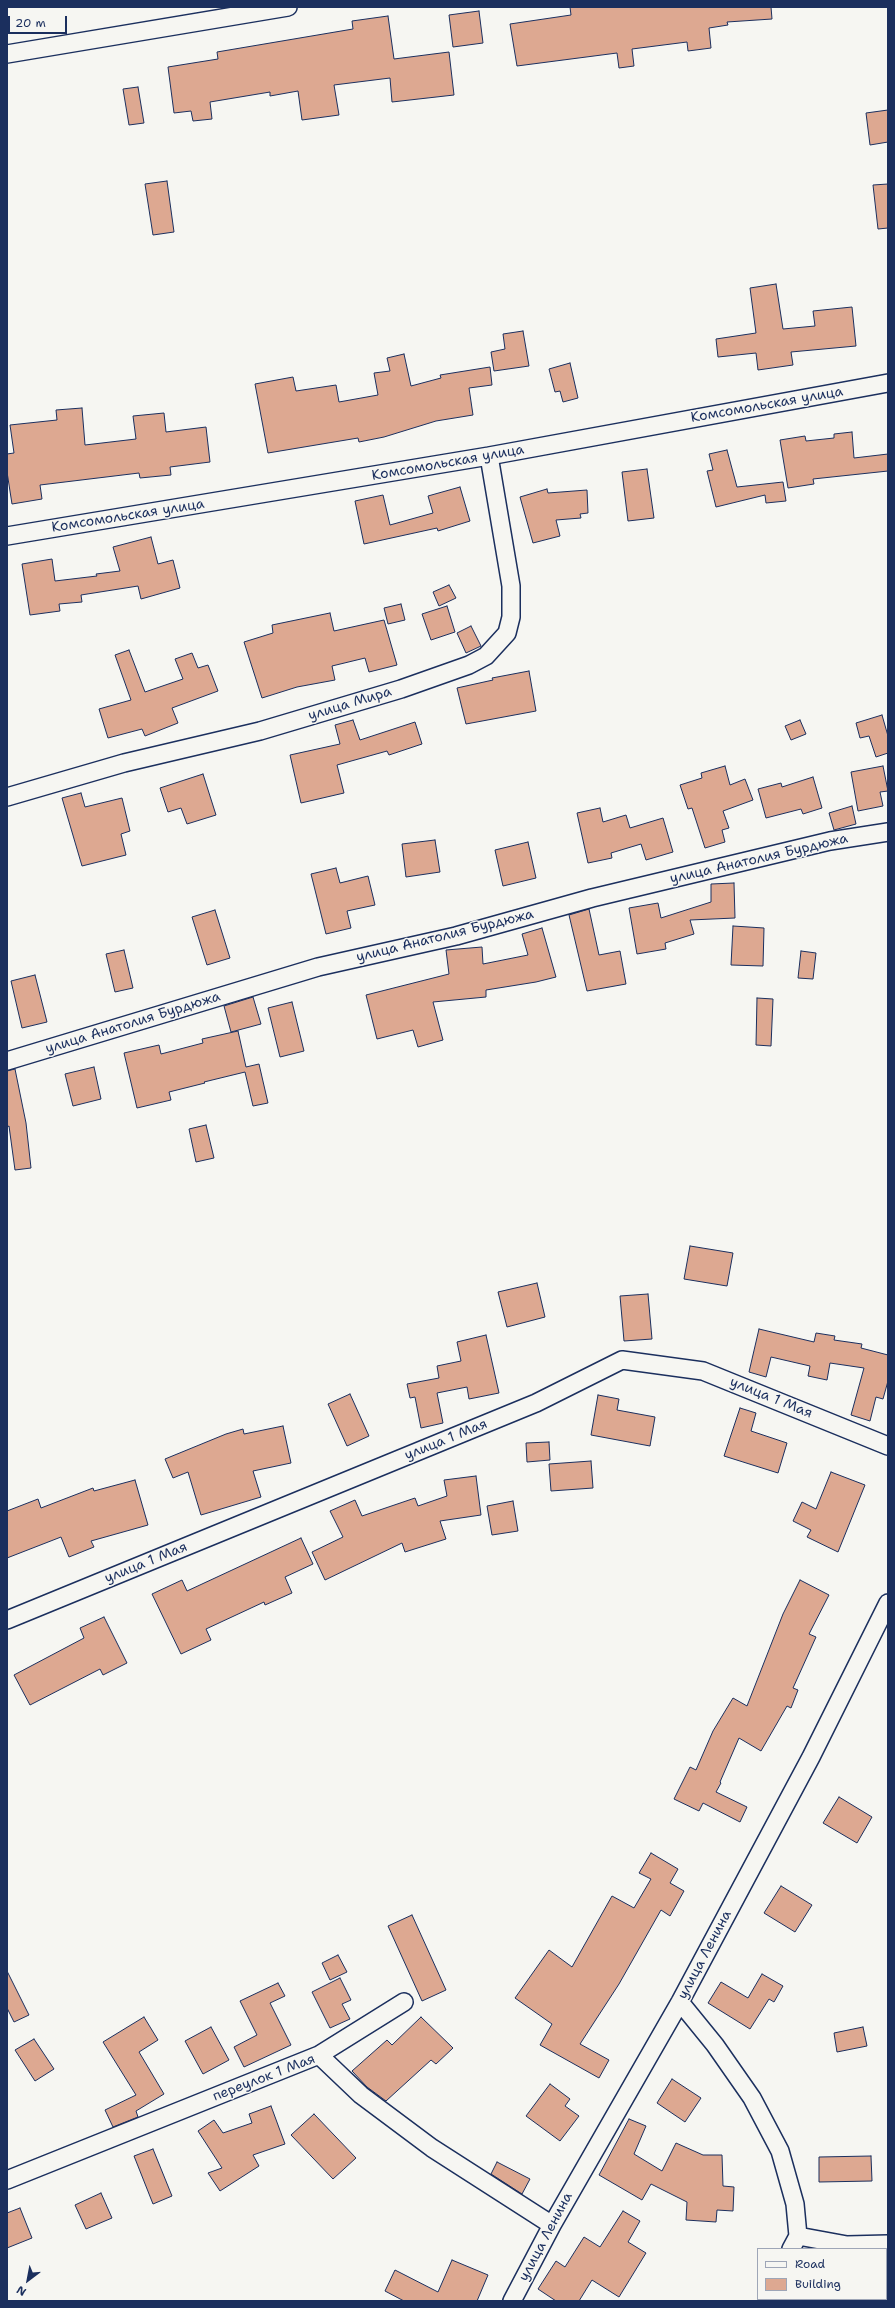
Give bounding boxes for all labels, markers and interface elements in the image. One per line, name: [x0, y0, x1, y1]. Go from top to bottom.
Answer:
scale bar: [10, 8, 69, 34]
text: 20 m: [15, 15, 46, 31]
street label: Комсомольская улица: [690, 383, 844, 427]
street label: Комсомольская улица: [371, 441, 525, 485]
street label: Комсомольская улица: [50, 496, 206, 536]
street label: улица Мира: [306, 683, 394, 725]
street label: улица Анатолия Бурдюжа: [668, 830, 850, 888]
street label: улица Анатолия Бурдюжа: [355, 906, 535, 966]
street label: улица Анатолия Бурдюжа: [43, 988, 223, 1058]
street label: улица 1 Мая: [727, 1374, 815, 1422]
street label: улица 1 Мая: [402, 1416, 490, 1464]
street label: улица 1 Мая: [102, 1539, 190, 1587]
street label: улица Ленина: [675, 1908, 735, 2002]
street label: переулок 1 Мая: [210, 2051, 318, 2105]
street label: улица Ленина: [516, 2190, 576, 2284]
legend: [757, 2248, 887, 2300]
text: Road: [795, 2256, 825, 2272]
north arrow: [8, 2260, 48, 2300]
text: Building: [795, 2276, 841, 2292]
text: N: [14, 2282, 29, 2299]

